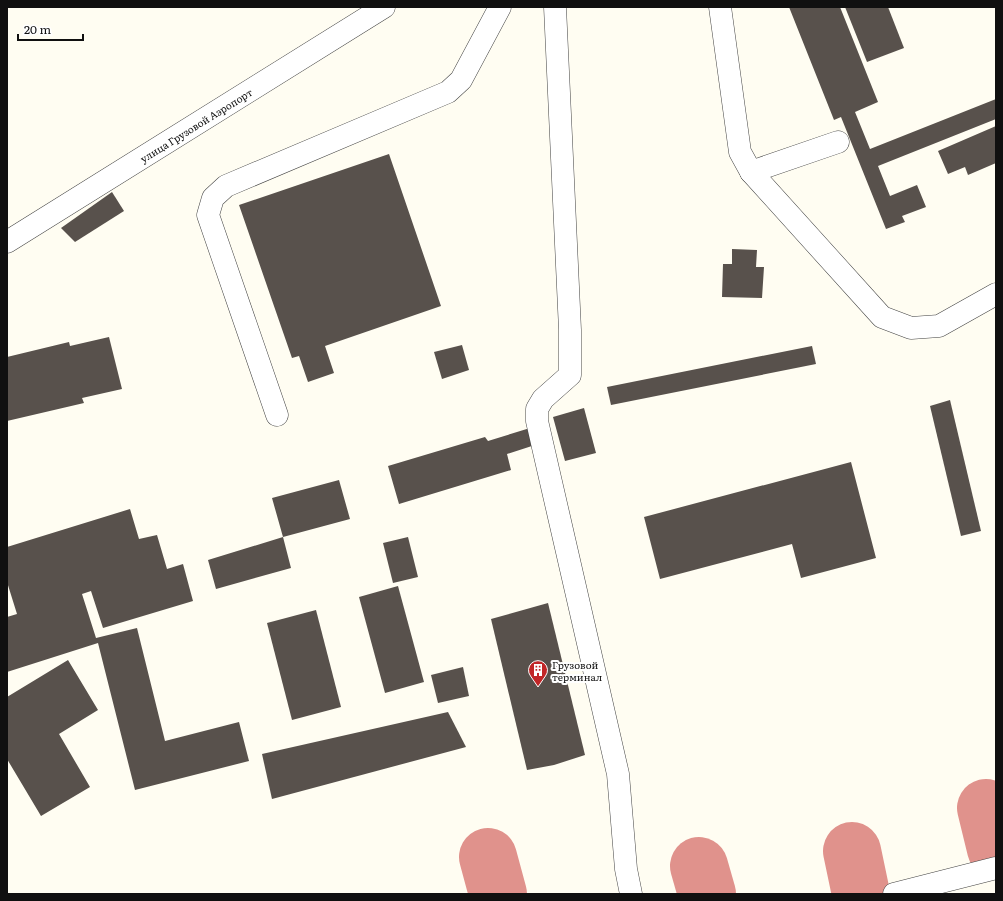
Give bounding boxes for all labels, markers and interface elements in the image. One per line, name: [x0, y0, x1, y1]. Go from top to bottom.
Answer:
scale bar: [18, 16, 83, 42]
text: 20 m: [24, 20, 51, 38]
street label: улица Грузовой Аэропорт: [137, 84, 255, 166]
place label: Грузовой терминал: [552, 657, 602, 684]
building icon: Грузовой терминал: [527, 659, 549, 687]

